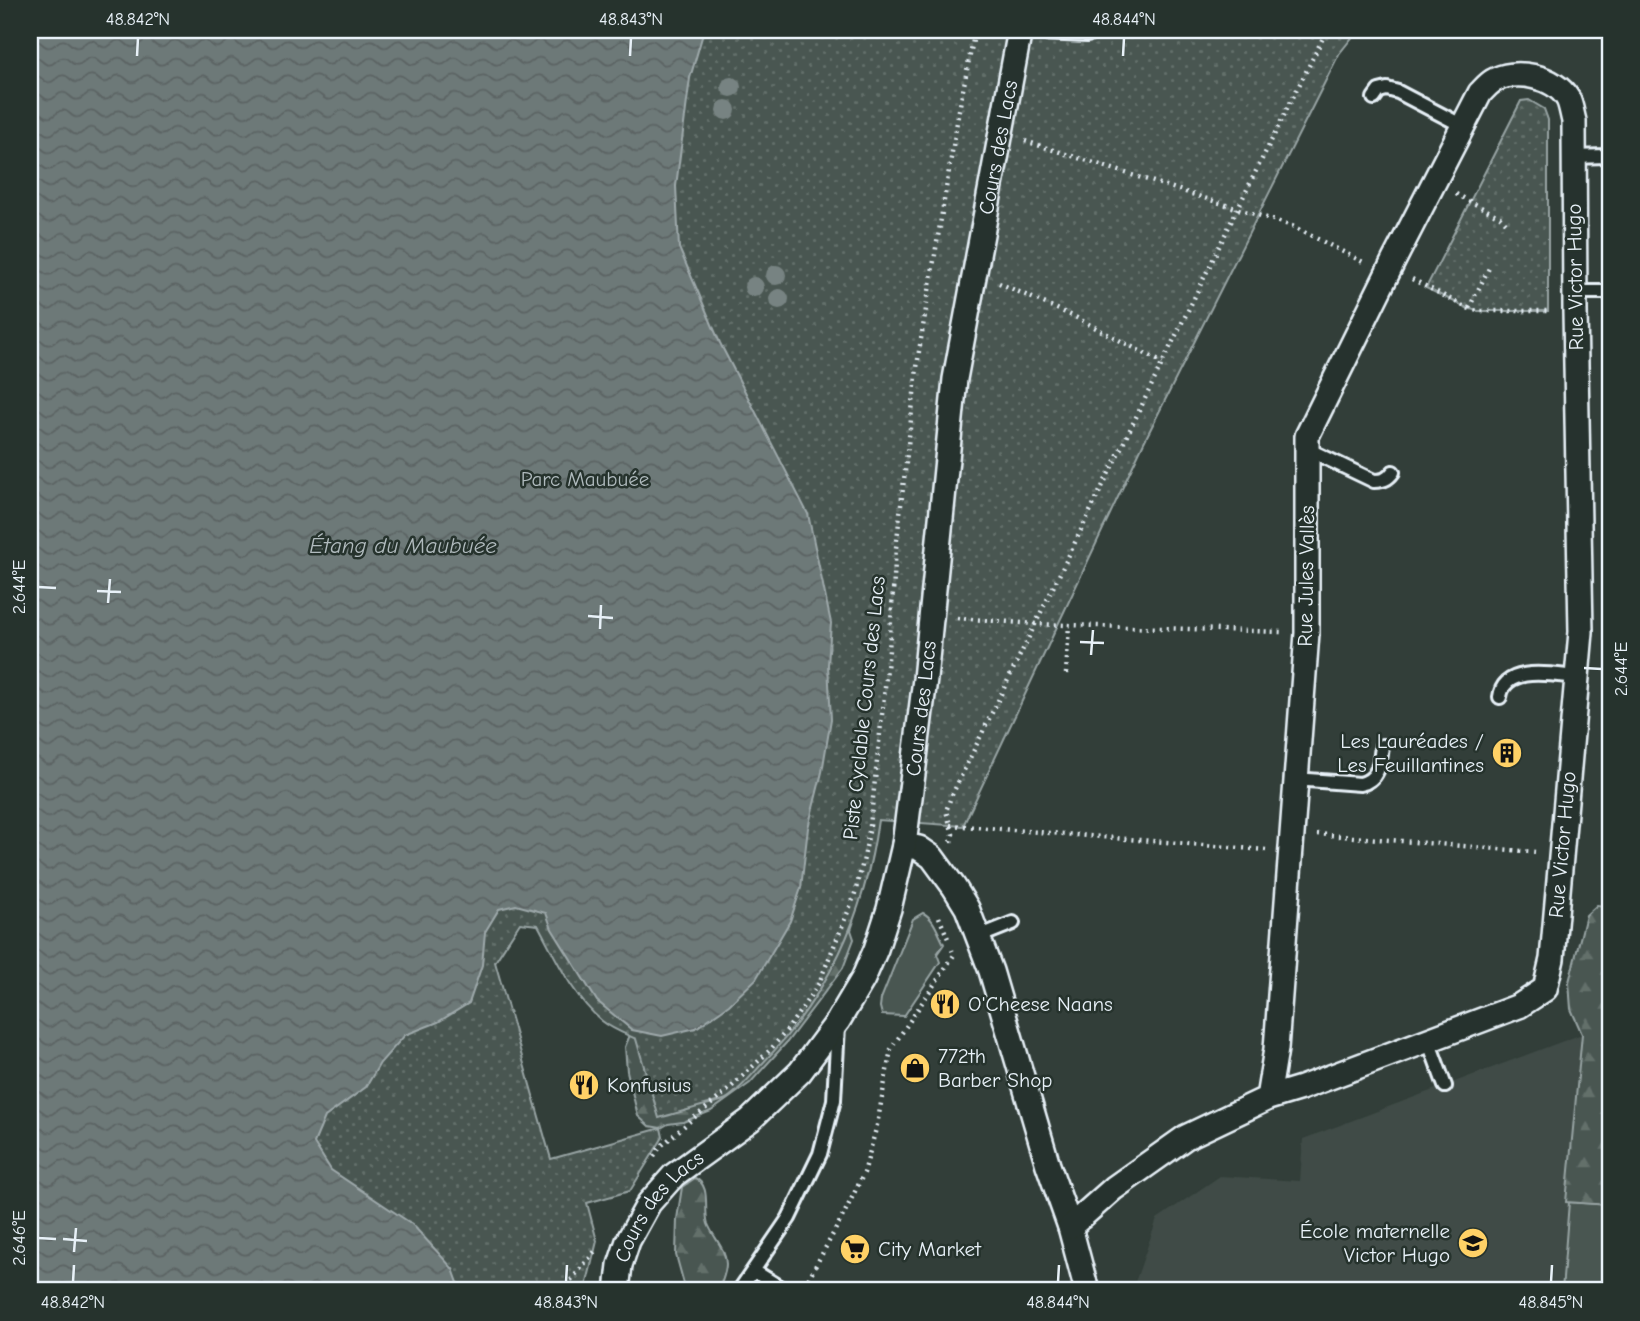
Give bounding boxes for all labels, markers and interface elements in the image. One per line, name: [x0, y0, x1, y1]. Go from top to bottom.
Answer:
text: 48.842°N: [106, 9, 170, 30]
text: 48.843°N: [599, 9, 663, 30]
text: 48.844°N: [1092, 9, 1156, 30]
street label: Cours des Lacs: [974, 78, 1022, 216]
street label: Rue Victor Hugo: [1562, 203, 1588, 351]
park label: Parc Maubuée: [521, 467, 649, 491]
street label: Rue Jules Vallès: [1293, 505, 1319, 647]
water label: Étang du Maubuée: [309, 532, 497, 559]
text: 2.644°E: [9, 560, 30, 614]
street label: Piste Cyclable Cours des Lacs: [838, 575, 890, 841]
street label: Cours des Lacs: [901, 640, 941, 778]
text: 2.644°E: [1611, 642, 1632, 696]
place label: Les Lauréades / Les Feuillantines: [1337, 729, 1484, 777]
building icon: Les Lauréades / Les Feuillantines: [1490, 736, 1524, 770]
street label: Rue Victor Hugo: [1544, 770, 1581, 919]
restaurant icon: O'Cheese Naans: [928, 987, 962, 1021]
place label: O'Cheese Naans: [968, 992, 1113, 1016]
place label: 772th Barber Shop: [938, 1044, 1052, 1092]
shop icon: 772th Barber Shop: [898, 1051, 932, 1085]
restaurant icon: Konfusius: [567, 1068, 601, 1102]
place label: Konfusius: [607, 1073, 691, 1097]
street label: Cours des Lacs: [610, 1146, 708, 1265]
text: 2.646°E: [9, 1210, 30, 1266]
place label: École maternelle Victor Hugo: [1300, 1219, 1450, 1267]
school or university icon: École maternelle Victor Hugo: [1456, 1226, 1490, 1260]
supermarket icon: City Market: [838, 1232, 872, 1266]
place label: City Market: [878, 1237, 982, 1261]
text: 48.842°N: [41, 1292, 105, 1313]
text: 48.843°N: [534, 1292, 598, 1313]
text: 48.844°N: [1026, 1292, 1090, 1313]
text: 48.845°N: [1519, 1292, 1583, 1313]

